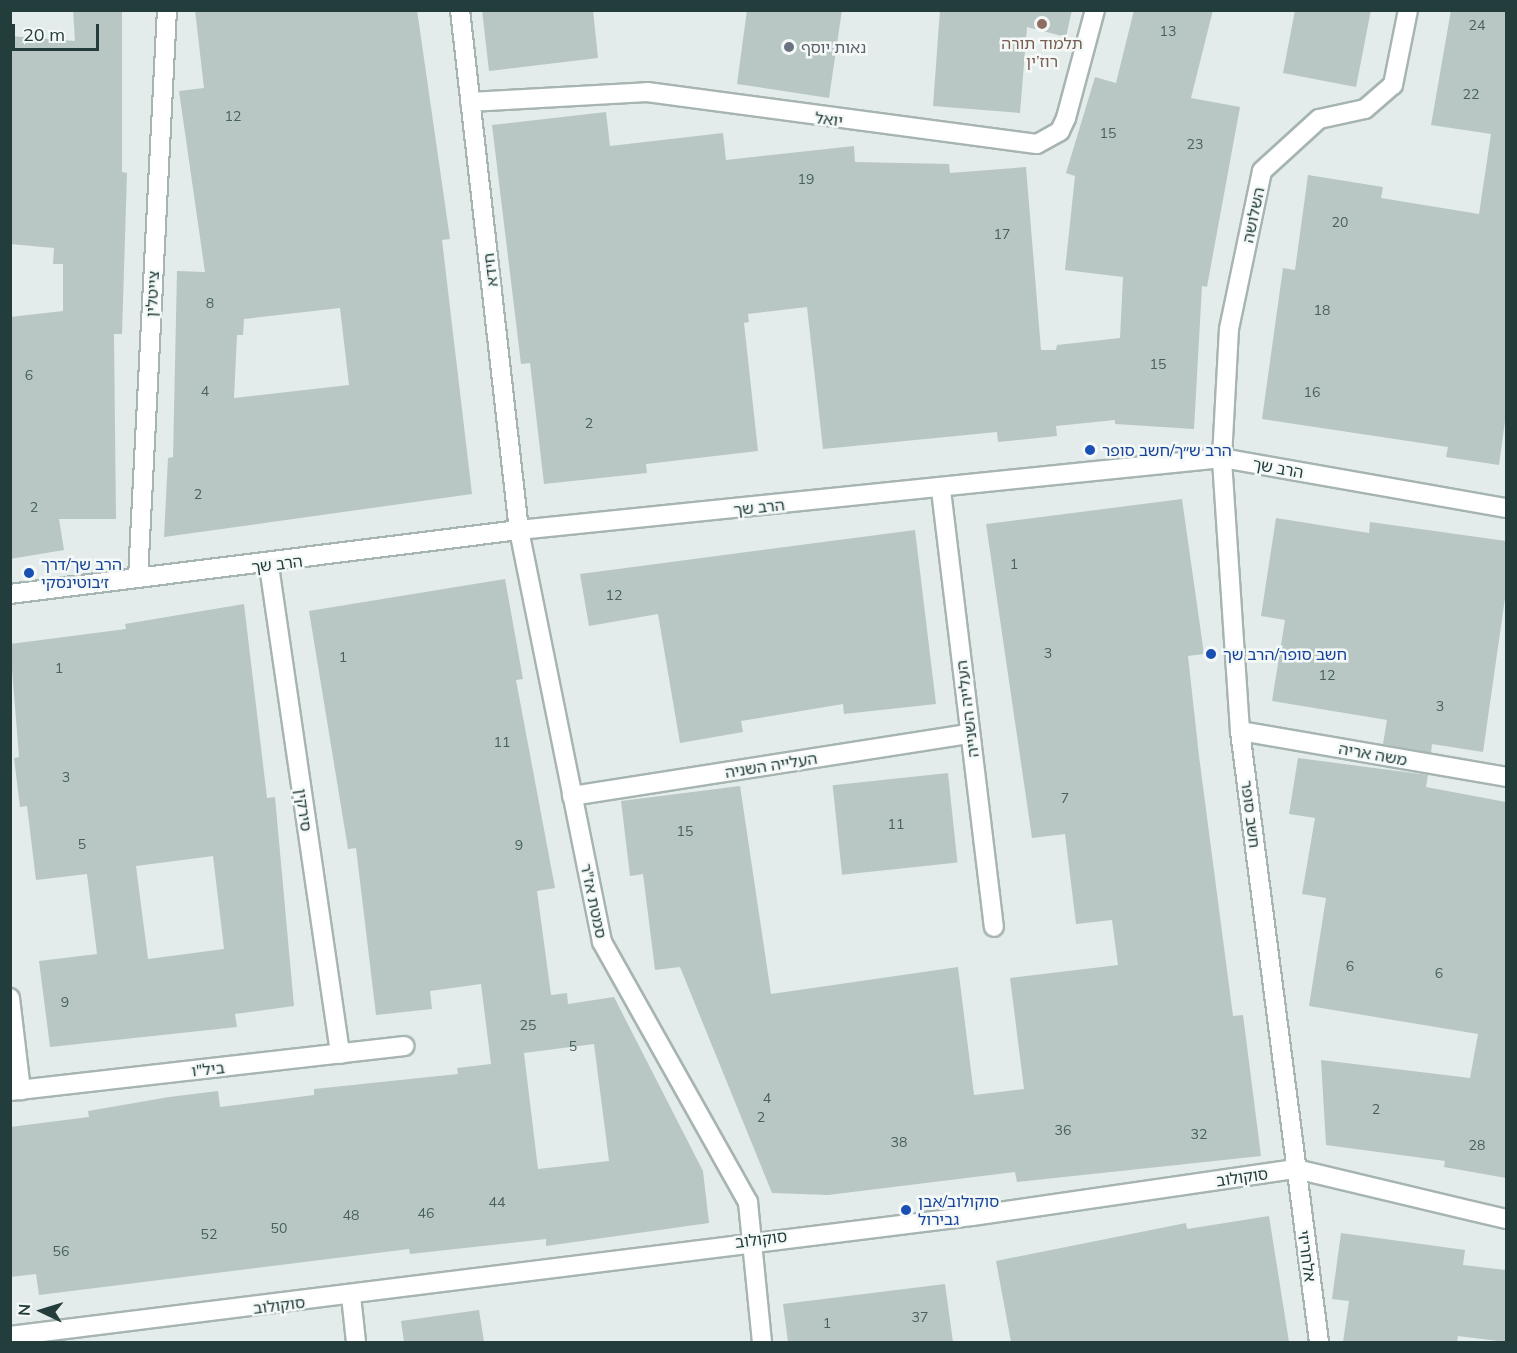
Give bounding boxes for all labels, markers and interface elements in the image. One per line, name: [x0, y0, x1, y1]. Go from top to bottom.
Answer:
scale bar: [15, 12, 102, 50]
marker: תלמוד תורה רוז’ין: [1035, 17, 1049, 31]
house number: 24: [1469, 17, 1485, 33]
text: 20 m: [23, 23, 65, 46]
house number: 13: [1160, 23, 1176, 39]
place label: תלמוד תורה רוז’ין: [1001, 33, 1083, 71]
place label: נאות יוסף: [801, 37, 866, 57]
marker: נאות יוסף: [782, 40, 796, 54]
house number: 22: [1463, 86, 1479, 102]
house number: 12: [225, 108, 241, 124]
street label: יואל: [814, 108, 844, 130]
house number: 15: [1100, 125, 1116, 141]
house number: 23: [1187, 136, 1203, 152]
house number: 19: [798, 171, 814, 187]
street label: השלושה: [1238, 185, 1268, 245]
house number: 20: [1332, 214, 1348, 230]
house number: 17: [994, 226, 1010, 242]
street label: חידא: [478, 252, 502, 288]
street label: צייטלין: [141, 270, 163, 318]
house number: 8: [206, 295, 214, 311]
house number: 18: [1314, 302, 1330, 318]
house number: 15: [1150, 356, 1166, 372]
house number: 6: [25, 367, 33, 383]
house number: 4: [201, 383, 209, 399]
house number: 16: [1304, 384, 1320, 400]
house number: 2: [585, 415, 593, 431]
place label: הרב ש״ך/חשב סופר: [1102, 440, 1232, 460]
marker: הרב ש״ך/חשב סופר: [1083, 443, 1097, 457]
street label: הרב שך: [1251, 454, 1305, 482]
house number: 2: [194, 486, 202, 502]
street label: הרב שך: [732, 495, 786, 519]
house number: 2: [30, 499, 38, 515]
street label: הרב שך: [250, 551, 304, 577]
place label: הרב שך/דרך ז׳בוטינסקי: [41, 554, 122, 592]
house number: 1: [1010, 556, 1018, 572]
marker: הרב שך/דרך ז׳בוטינסקי: [22, 566, 36, 580]
house number: 12: [606, 587, 622, 603]
place label: חשב סופר/הרב שך: [1223, 644, 1347, 664]
house number: 3: [1044, 645, 1052, 661]
marker: חשב סופר/הרב שך: [1204, 647, 1218, 661]
house number: 1: [339, 649, 347, 665]
street label: העלייה השנייה: [952, 659, 982, 759]
house number: 1: [55, 660, 63, 676]
house number: 12: [1319, 667, 1335, 683]
house number: 3: [1436, 698, 1444, 714]
house number: 11: [494, 734, 510, 750]
street label: משה אריה: [1337, 739, 1409, 769]
street label: העלייה השניה: [723, 748, 819, 782]
house number: 3: [62, 769, 70, 785]
street label: חשב סופר: [1237, 779, 1265, 849]
street label: סירקין: [291, 787, 317, 833]
house number: 7: [1061, 790, 1069, 806]
house number: 11: [888, 816, 904, 832]
house number: 15: [677, 823, 693, 839]
house number: 5: [78, 836, 86, 852]
house number: 9: [515, 837, 523, 853]
street label: סמטת אז"ר: [577, 862, 611, 940]
house number: 6: [1346, 958, 1354, 974]
house number: 6: [1435, 965, 1443, 981]
house number: 9: [61, 994, 69, 1010]
house number: 25: [520, 1017, 536, 1033]
house number: 5: [569, 1038, 577, 1054]
street label: ביל"ו: [190, 1058, 226, 1080]
house number: 4: [763, 1090, 771, 1106]
house number: 2: [1372, 1101, 1380, 1117]
house number: 2: [757, 1109, 765, 1125]
house number: 36: [1055, 1122, 1071, 1138]
house number: 32: [1191, 1126, 1207, 1142]
house number: 38: [891, 1134, 907, 1150]
house number: 28: [1469, 1137, 1485, 1153]
street label: סוקולוב: [1215, 1164, 1269, 1190]
place label: סוקולוב/אבן גבירול: [918, 1191, 999, 1229]
house number: 44: [489, 1194, 505, 1210]
marker: סוקולוב/אבן גבירול: [899, 1203, 913, 1217]
house number: 46: [418, 1205, 434, 1221]
house number: 48: [343, 1207, 359, 1223]
house number: 50: [271, 1220, 287, 1236]
house number: 52: [201, 1226, 217, 1242]
street label: סוקולוב: [734, 1226, 788, 1252]
street label: אלחריזי: [1294, 1229, 1320, 1283]
house number: 56: [53, 1243, 69, 1259]
north arrow: [12, 1281, 72, 1341]
street label: סוקולוב: [252, 1292, 306, 1318]
text: N: [14, 1303, 34, 1316]
house number: 37: [912, 1309, 928, 1325]
house number: 1: [823, 1315, 831, 1331]

